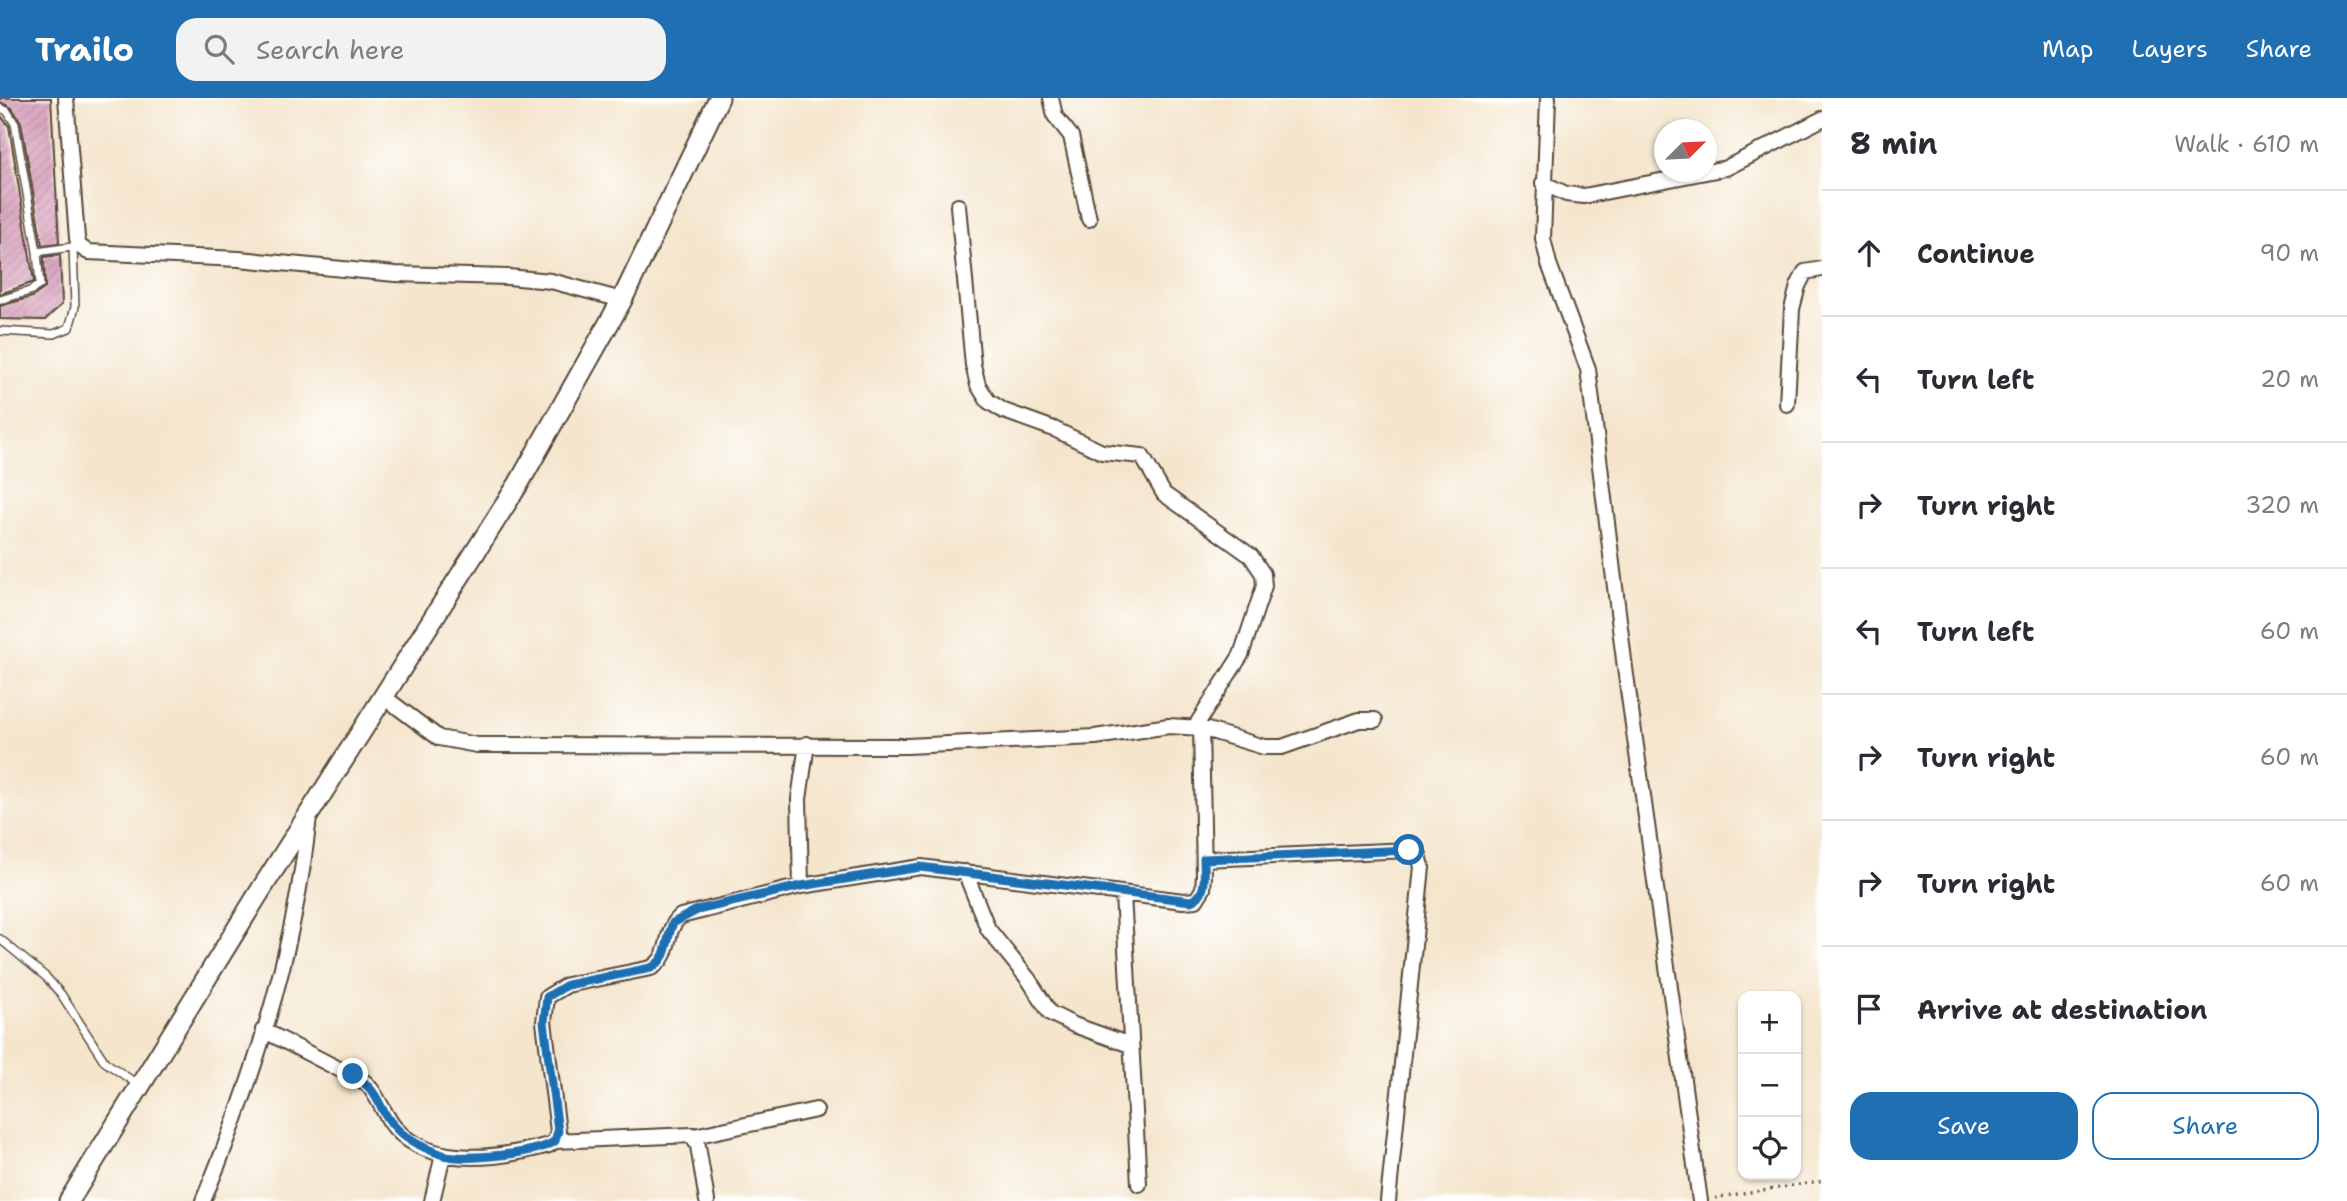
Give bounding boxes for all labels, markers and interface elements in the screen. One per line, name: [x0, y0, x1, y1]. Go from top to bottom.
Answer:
search box: [176, 18, 666, 81]
text: Trailo: [35, 27, 134, 72]
icon: search: [200, 30, 238, 68]
text: Search here: [256, 32, 405, 67]
text: Map: [2042, 33, 2093, 65]
text: Layers: [2131, 33, 2208, 65]
text: Share: [2246, 33, 2312, 65]
north arrow: [1654, 119, 1717, 182]
text: 8 min: [1850, 123, 1937, 164]
text: Walk · 610 m: [2174, 129, 2319, 159]
icon: ahead: [1850, 234, 1888, 272]
text: Continue: [1917, 236, 2035, 271]
text: 90 m: [2259, 238, 2319, 268]
icon: left: [1850, 360, 1888, 398]
text: Turn left: [1917, 362, 2034, 397]
text: 20 m: [2260, 364, 2319, 394]
icon: right: [1850, 486, 1888, 524]
text: Turn right: [1917, 488, 2055, 523]
text: 320 m: [2245, 490, 2319, 520]
icon: left: [1850, 612, 1888, 650]
text: Turn left: [1917, 614, 2034, 649]
text: 60 m: [2260, 616, 2319, 646]
icon: right: [1850, 738, 1888, 776]
text: Turn right: [1917, 740, 2055, 775]
text: 60 m: [2260, 742, 2319, 772]
route start: [1393, 834, 1424, 865]
icon: right: [1850, 864, 1888, 902]
text: Turn right: [1917, 866, 2055, 901]
text: 60 m: [2260, 868, 2319, 898]
icon: arrive: [1850, 990, 1888, 1028]
map controls: [1738, 991, 1801, 1180]
button: +: [1738, 991, 1801, 1054]
text: Arrive at destination: [1917, 992, 2207, 1027]
button: −: [1738, 1054, 1801, 1117]
route end: [337, 1058, 368, 1089]
button: Save: [1850, 1092, 2078, 1160]
button: Share: [2092, 1092, 2319, 1160]
button: locate: [1738, 1117, 1801, 1180]

